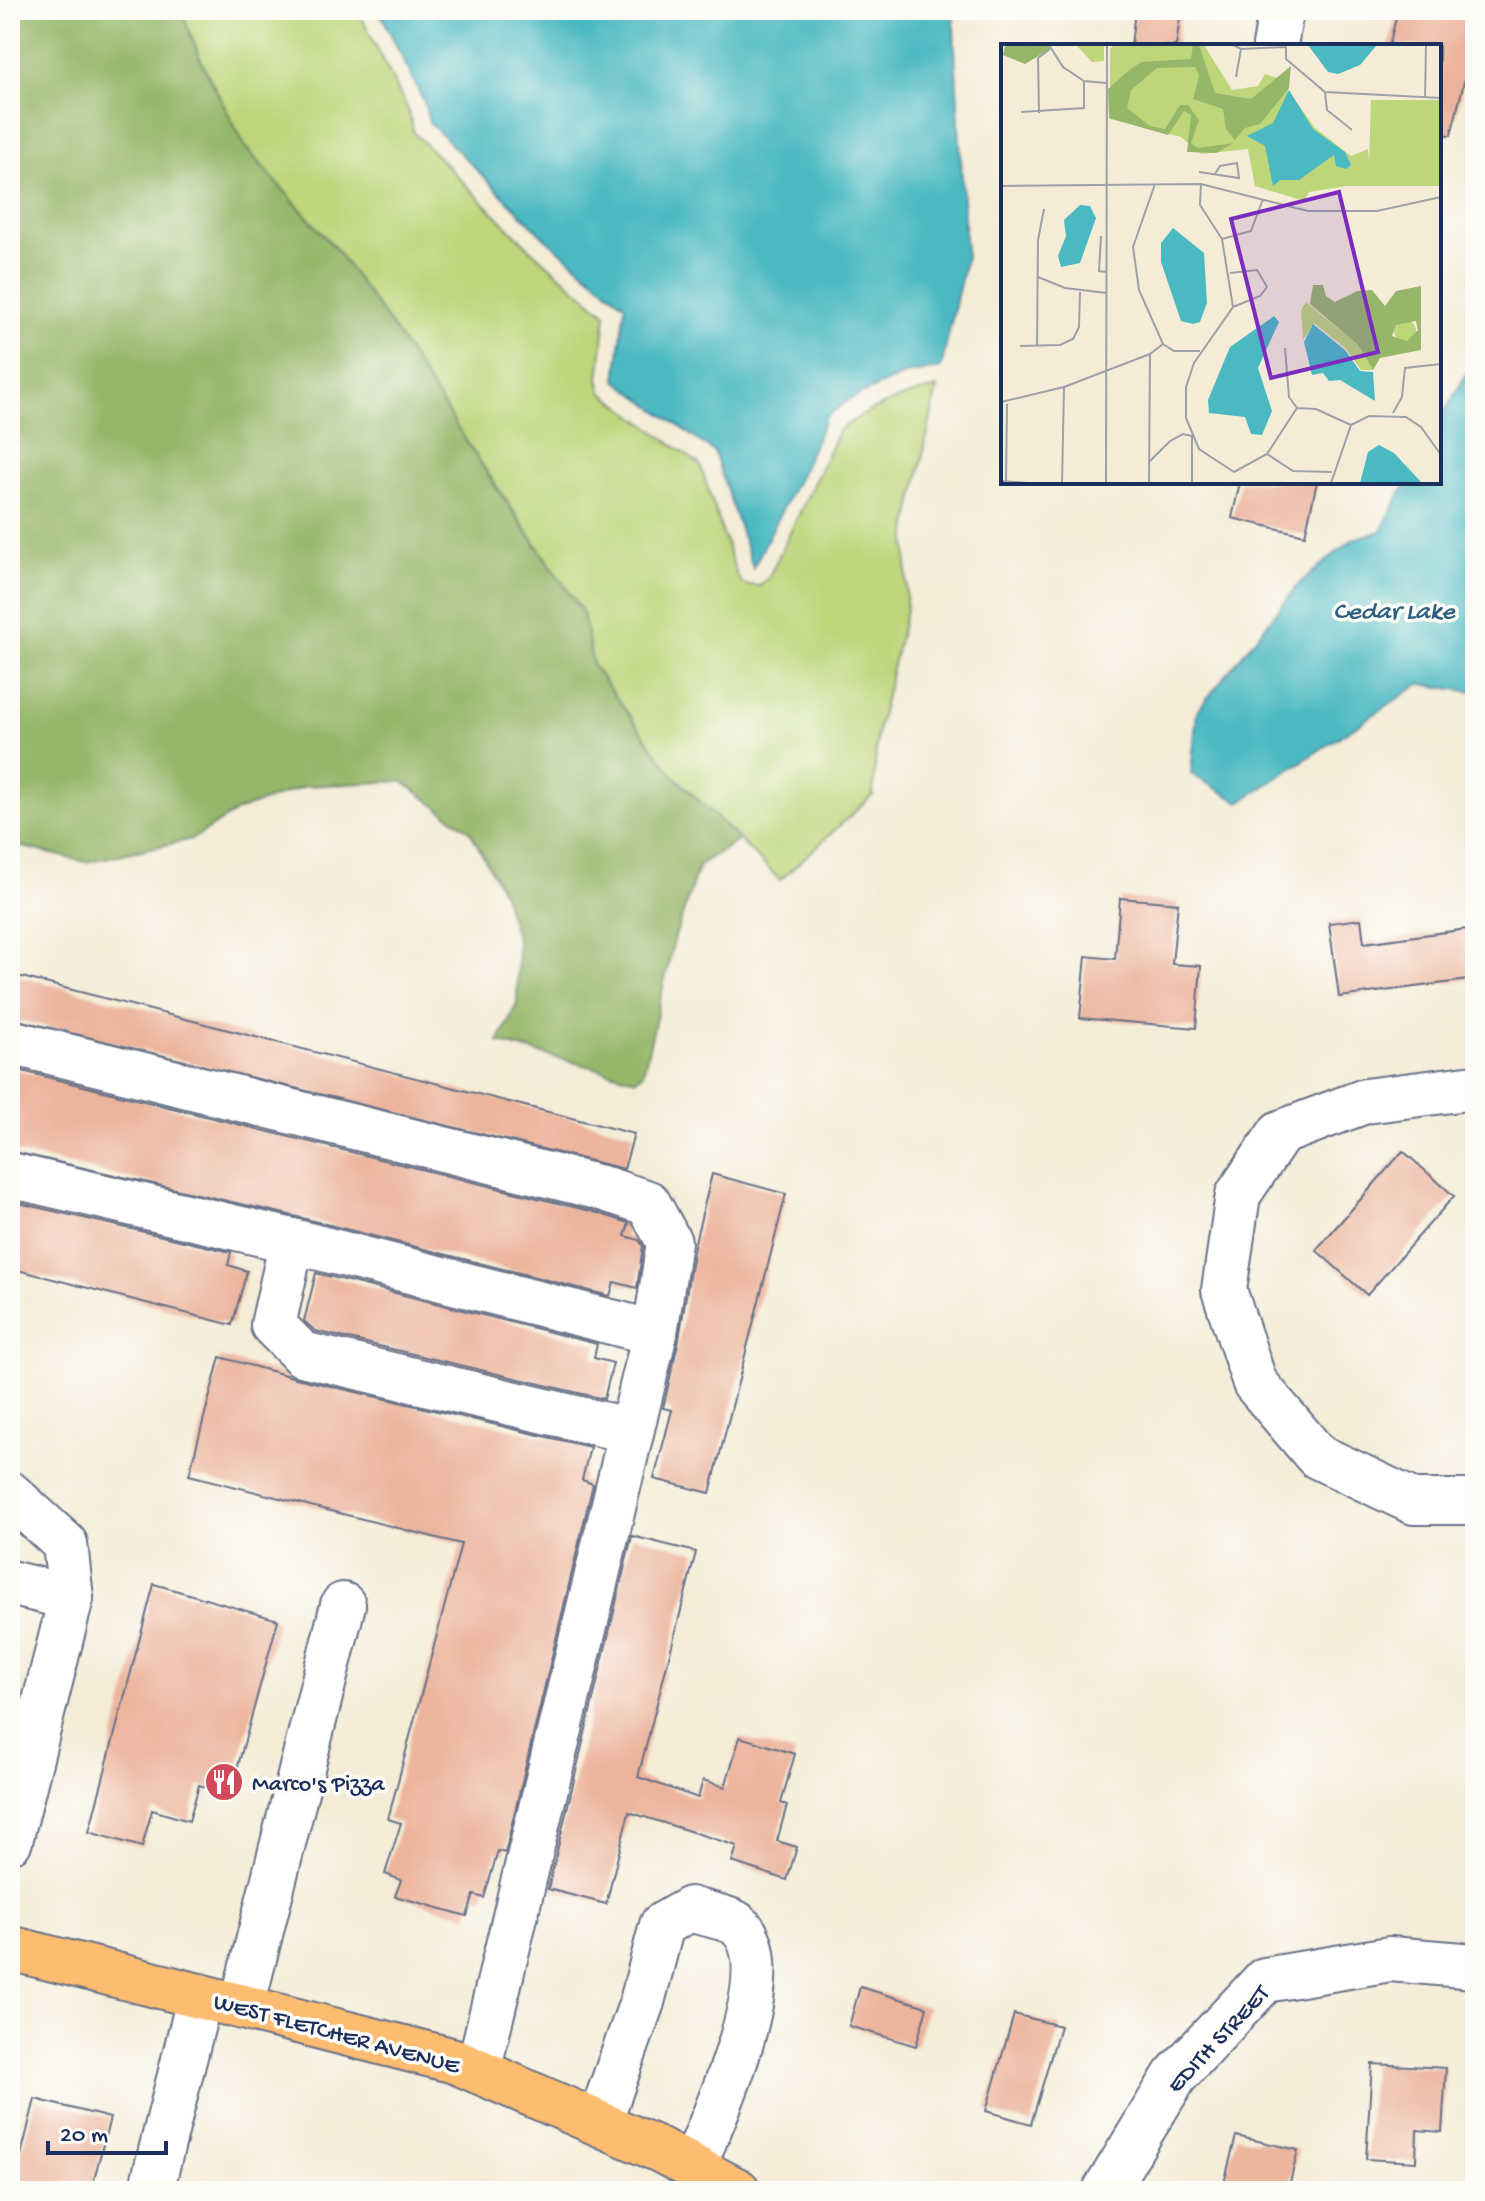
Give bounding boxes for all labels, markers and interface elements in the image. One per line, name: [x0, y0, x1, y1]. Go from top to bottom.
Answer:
inset map: [1001, 44, 1441, 484]
water label: Cedar Lake: [1333, 598, 1456, 629]
restaurant icon: Marco's Pizza: [203, 1761, 245, 1803]
place label: Marco's Pizza: [252, 1771, 385, 1800]
street label: EDITH STREET: [1162, 1979, 1278, 2100]
street label: WEST FLETCHER AVENUE: [210, 1989, 463, 2082]
scale bar: [48, 2105, 166, 2155]
text: 20 m: [60, 2122, 108, 2151]

